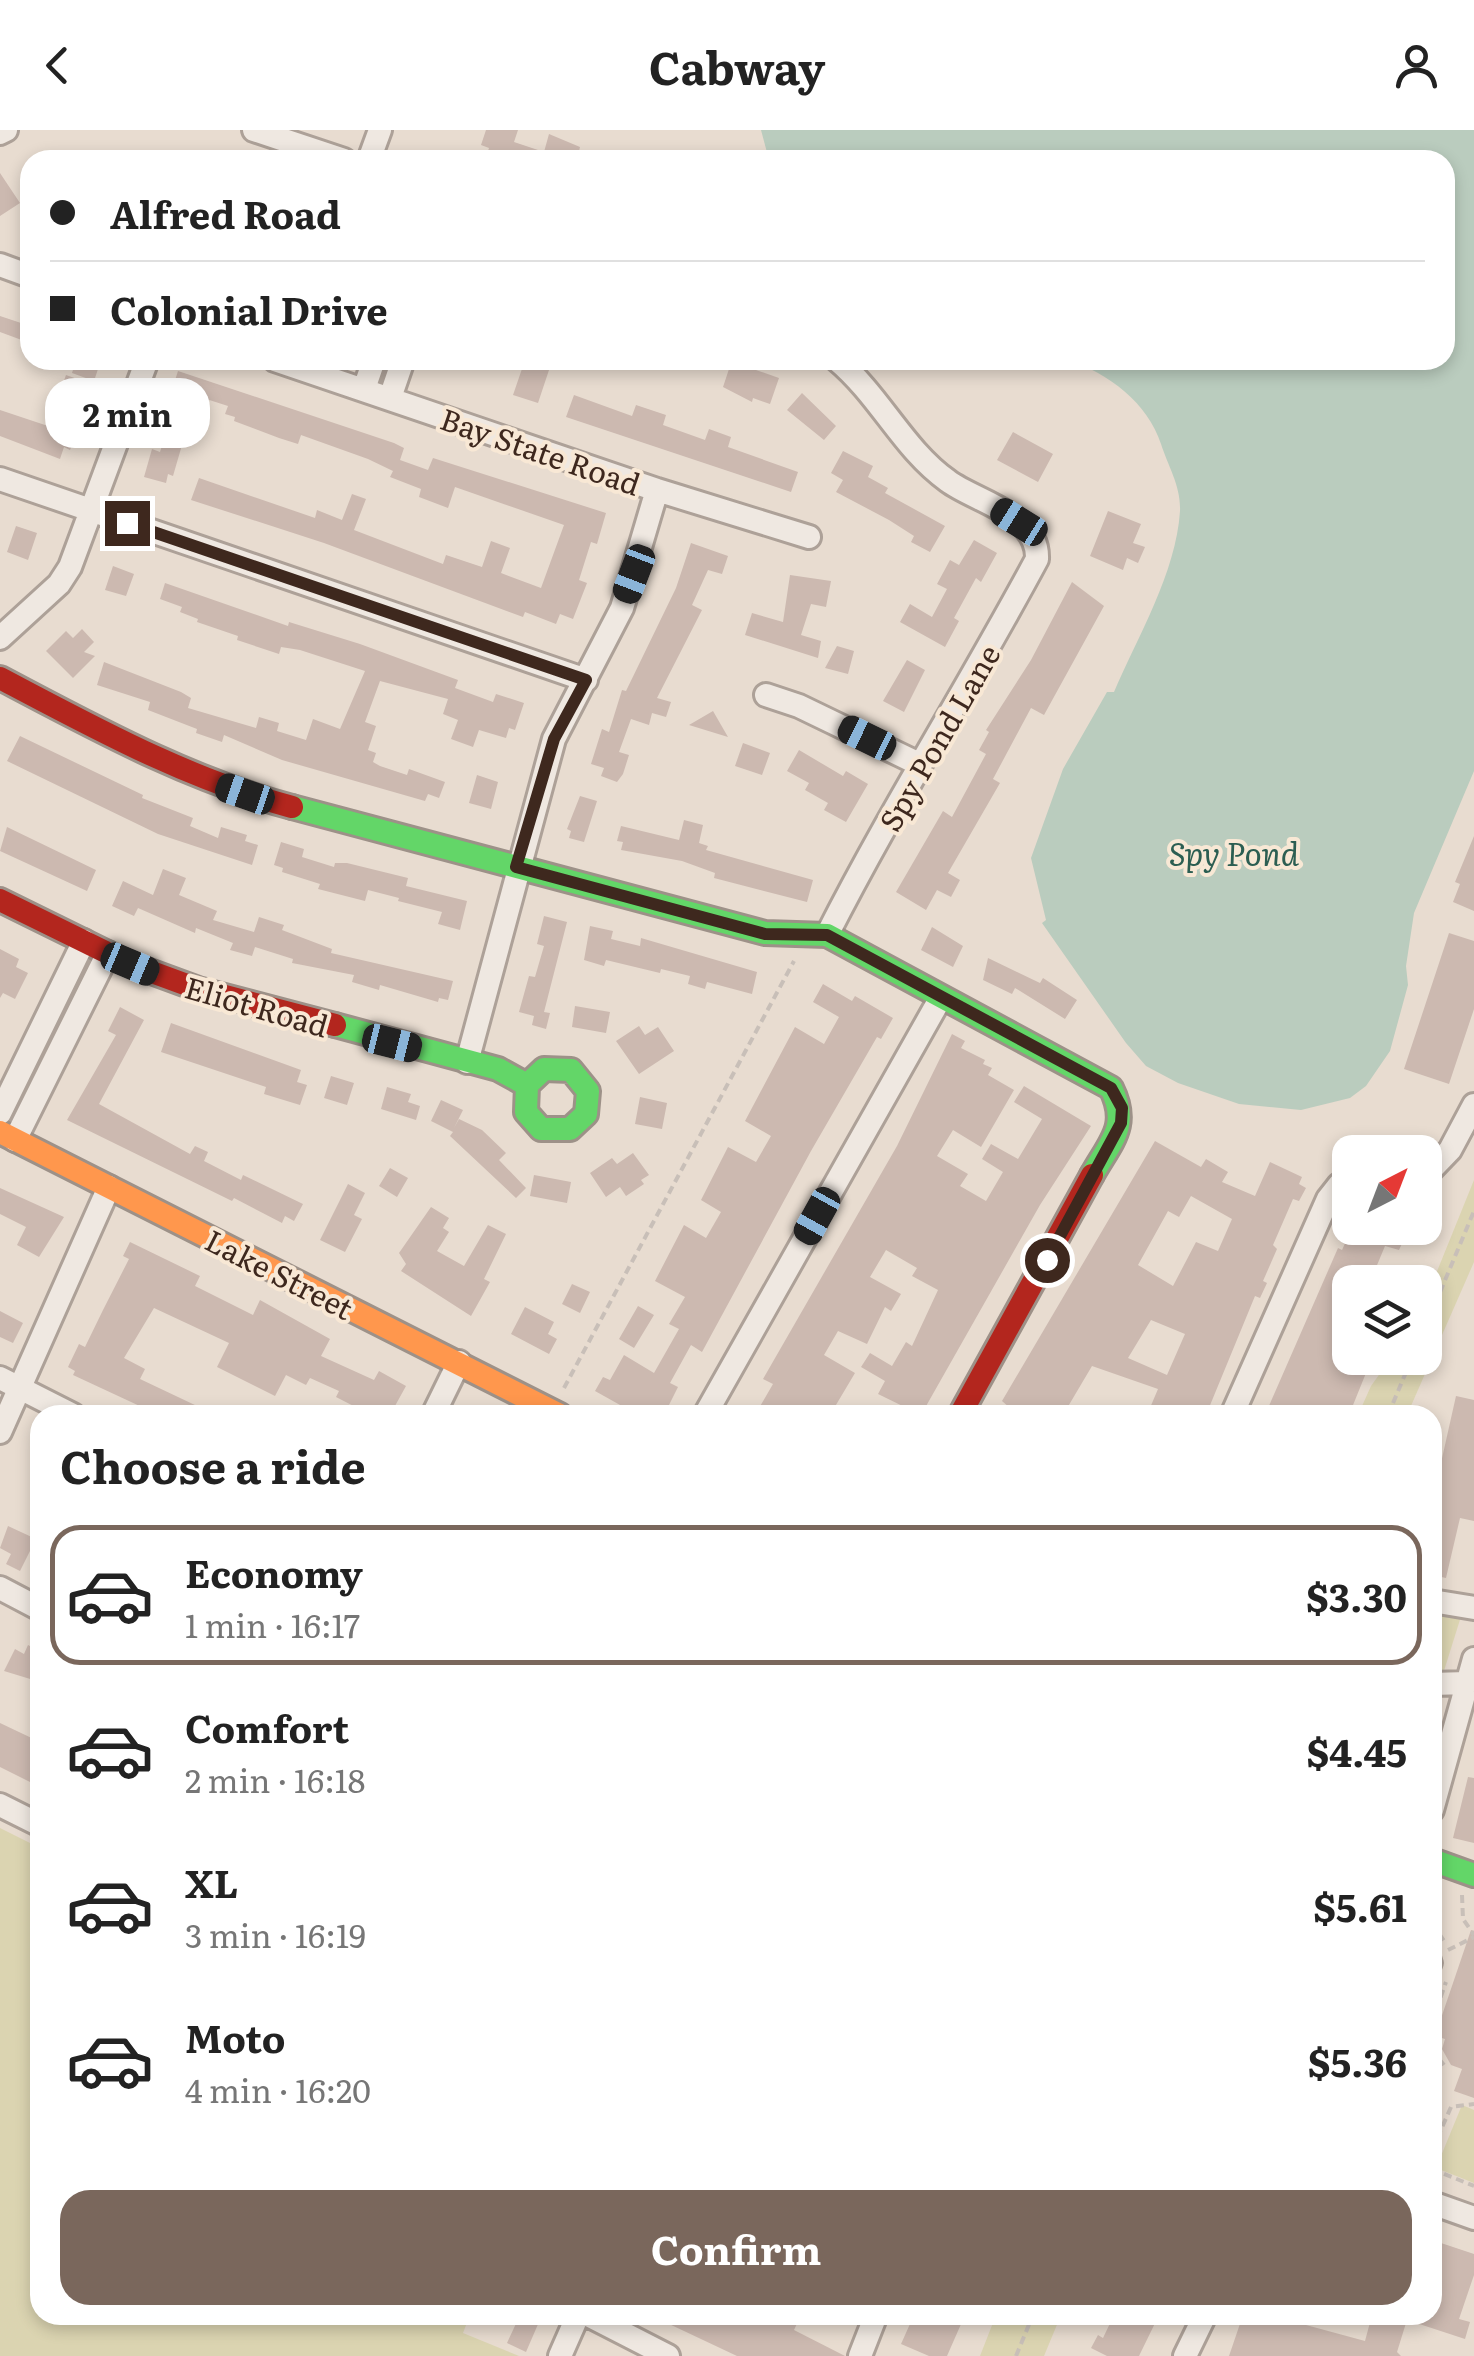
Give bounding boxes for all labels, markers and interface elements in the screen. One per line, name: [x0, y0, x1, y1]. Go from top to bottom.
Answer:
text: Cabway: [649, 32, 825, 99]
icon: back: [30, 38, 85, 93]
icon: person: [1389, 38, 1444, 93]
text: Alfred Road: [110, 184, 341, 241]
text: Colonial Drive: [110, 280, 388, 337]
callout: 2 min: [44, 378, 210, 448]
text: 2 min: [83, 389, 172, 437]
street label: Bay State Road: [435, 395, 647, 505]
car: [986, 493, 1052, 551]
route end: [105, 501, 150, 546]
car: [609, 541, 659, 607]
street label: Spy Pond Lane: [867, 636, 1009, 838]
car: [833, 711, 901, 765]
car: [212, 770, 278, 818]
water label: Spy Pond: [1169, 828, 1300, 876]
car: [97, 938, 163, 990]
street label: Eliot Road: [180, 964, 334, 1046]
car: [359, 1021, 425, 1065]
north arrow: [1332, 1135, 1442, 1245]
map controls: [1332, 1135, 1442, 1375]
car: [789, 1182, 845, 1250]
street label: Lake Street: [198, 1217, 362, 1329]
route start: [1025, 1238, 1070, 1283]
button: layers: [1332, 1265, 1442, 1375]
text: Choose a ride: [60, 1431, 366, 1498]
text: Economy: [185, 1543, 363, 1600]
icon: car: [65, 1550, 155, 1640]
text: $3.30: [1306, 1567, 1407, 1624]
text: 1 min · 16:17: [185, 1600, 360, 1648]
text: Comfort: [185, 1698, 349, 1755]
icon: car: [65, 1705, 155, 1795]
text: $4.45: [1307, 1722, 1407, 1779]
text: 2 min · 16:18: [185, 1755, 365, 1803]
text: XL: [185, 1853, 238, 1910]
icon: car: [65, 1860, 155, 1950]
text: $5.61: [1313, 1877, 1407, 1934]
text: 3 min · 16:19: [185, 1910, 366, 1958]
text: Moto: [185, 2008, 285, 2065]
icon: car: [65, 2015, 155, 2105]
text: $5.36: [1308, 2032, 1407, 2089]
text: 4 min · 16:20: [185, 2065, 371, 2113]
button: Confirm: [60, 2190, 1412, 2305]

